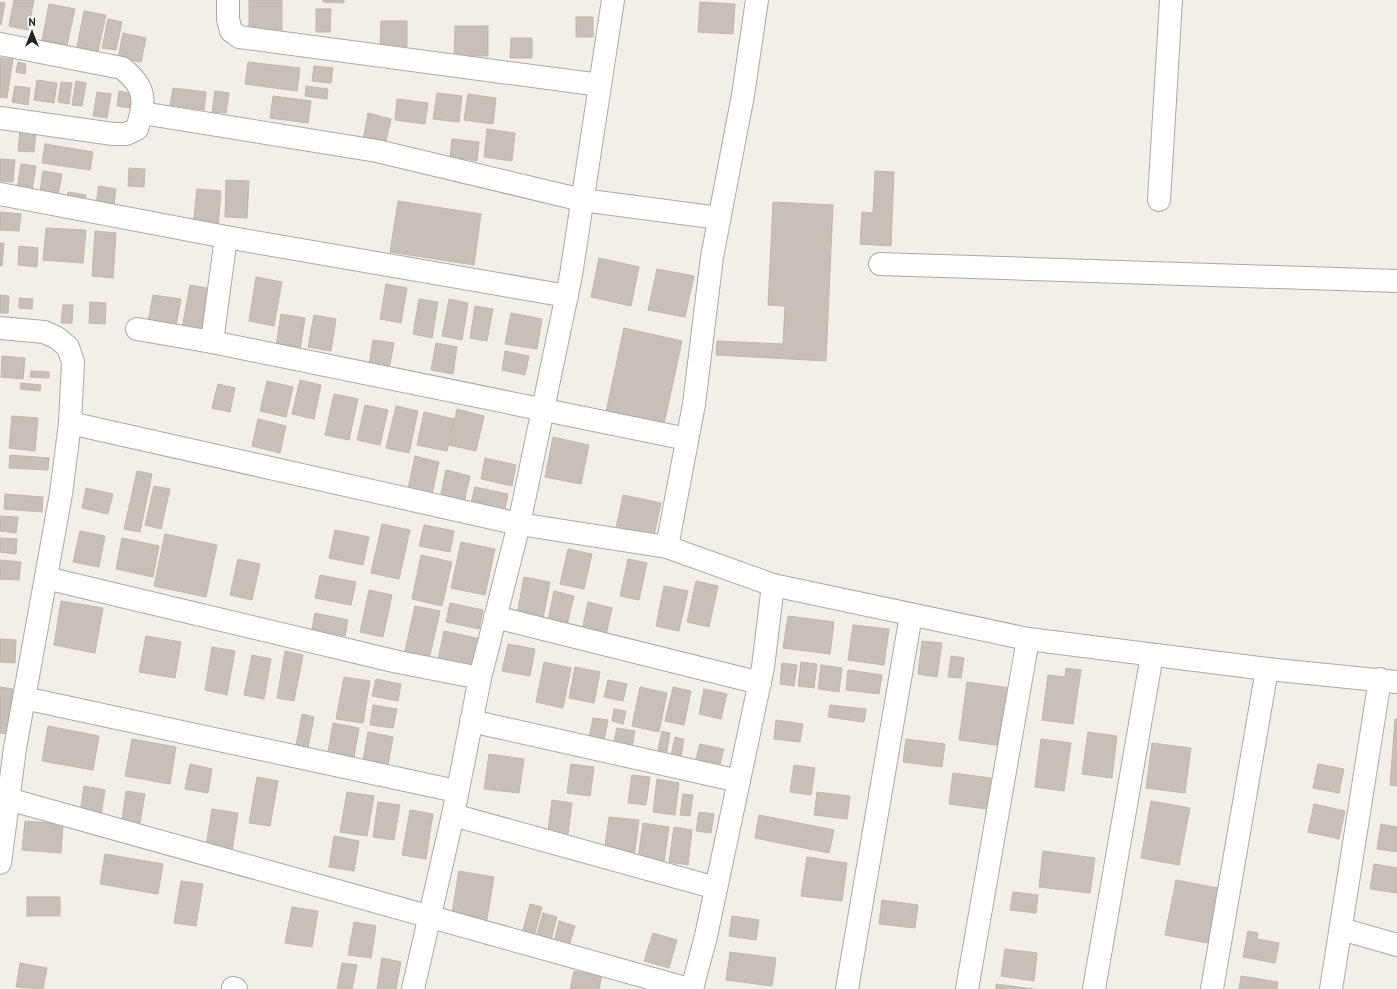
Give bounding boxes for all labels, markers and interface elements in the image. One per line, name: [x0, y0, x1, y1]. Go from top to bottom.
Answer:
north arrow: [12, 12, 52, 52]
text: N: [28, 15, 36, 29]

